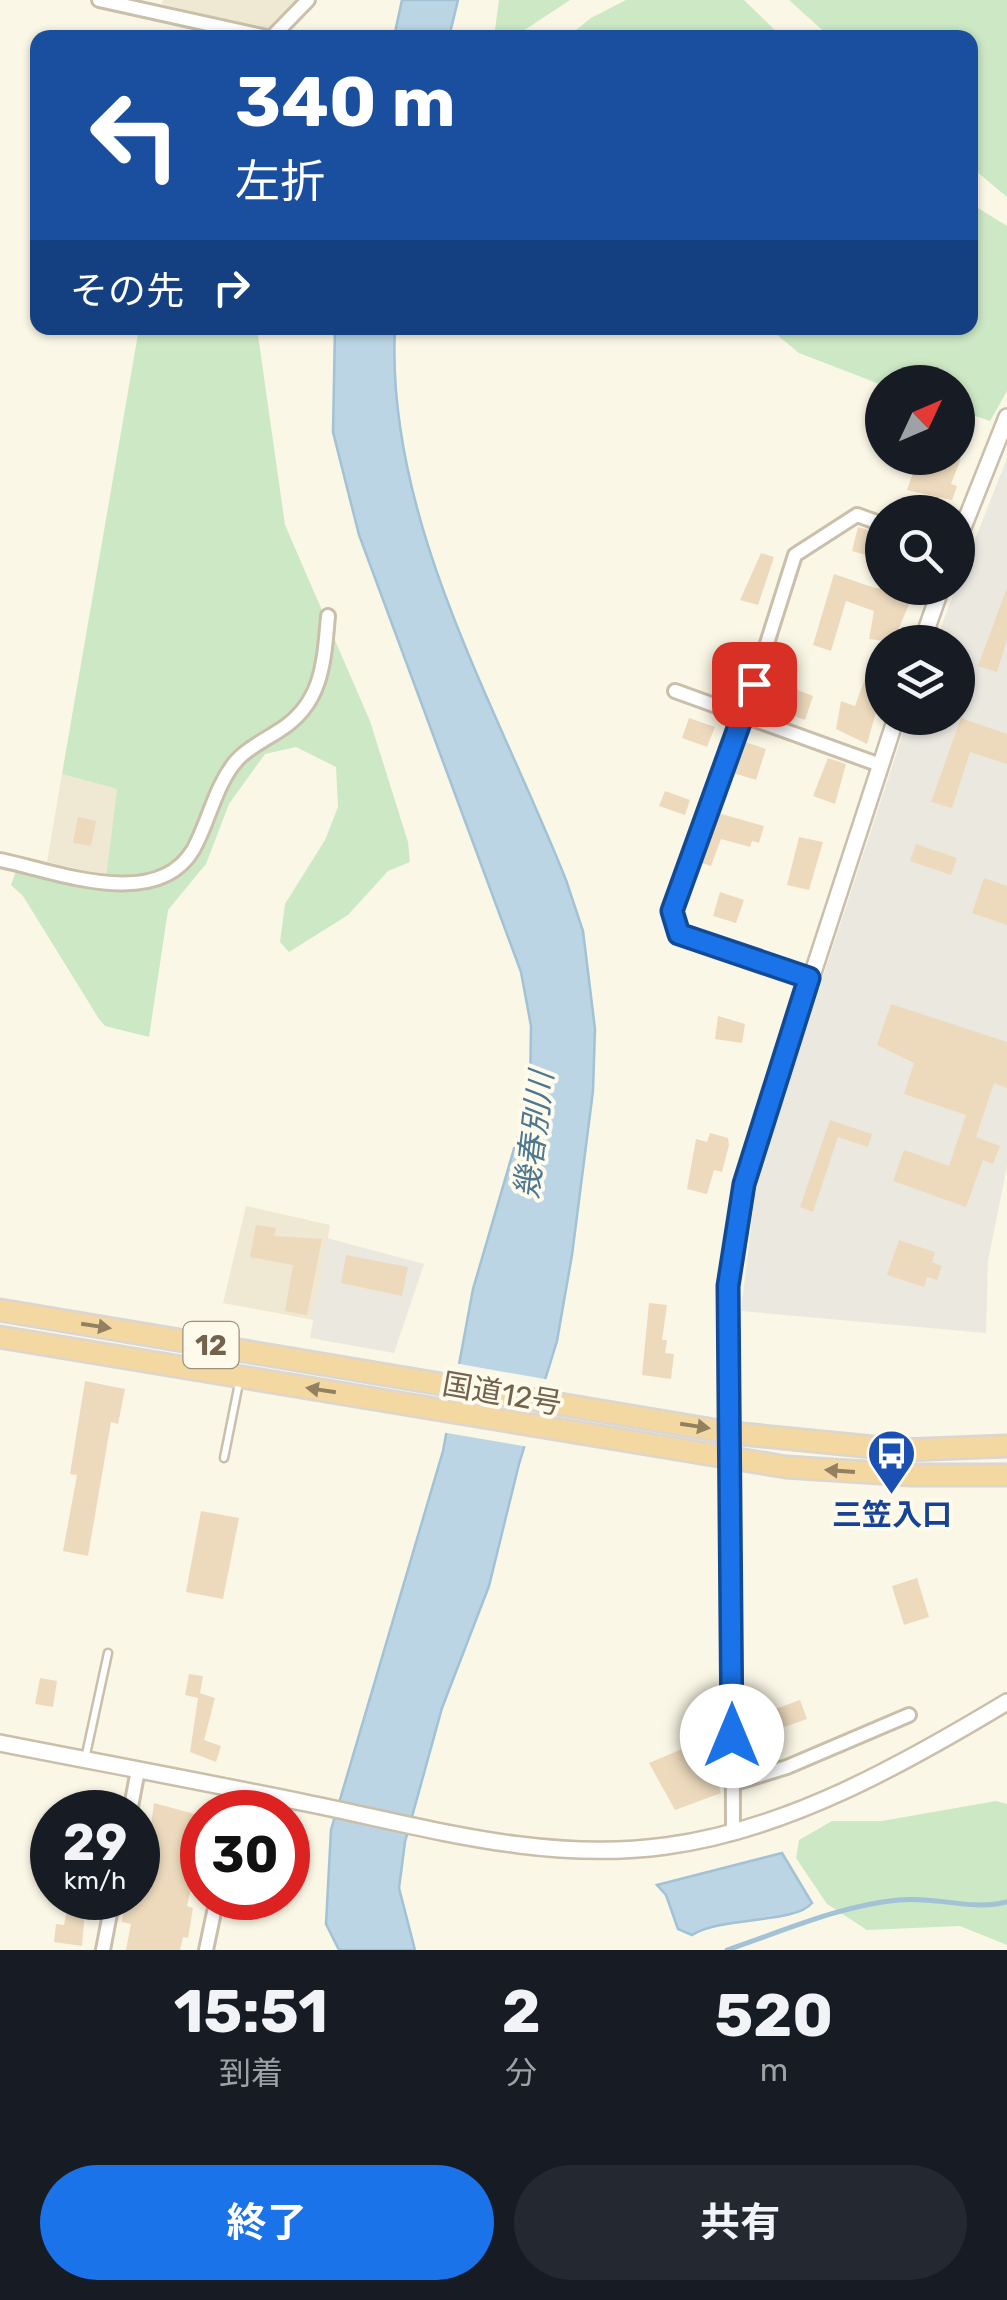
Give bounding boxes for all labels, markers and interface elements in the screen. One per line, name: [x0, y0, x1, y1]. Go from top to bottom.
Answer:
text: 340 m: [235, 61, 456, 144]
icon: left: [70, 70, 200, 200]
text: 左折: [235, 155, 325, 208]
icon: right: [204, 260, 259, 315]
text: その先: [70, 268, 184, 314]
north arrow: [865, 365, 975, 475]
map controls: [865, 365, 975, 735]
button: search: [865, 495, 975, 605]
button: layers: [865, 625, 975, 735]
pin: [712, 642, 797, 727]
icon: arrive: [727, 657, 782, 712]
water label: 幾春別川: [507, 1066, 561, 1201]
one-way arrow: [81, 1319, 112, 1334]
road number: 12: [184, 1322, 238, 1368]
street label: 国道12号: [440, 1366, 564, 1422]
one-way arrow: [305, 1382, 336, 1397]
one-way arrow: [680, 1419, 712, 1435]
bus stop icon: 三笠入口: [866, 1428, 918, 1496]
one-way arrow: [823, 1462, 855, 1478]
place label: 三笠入口: [832, 1497, 952, 1533]
position arrow: [680, 1684, 784, 1788]
speed limit sign: 30: [180, 1790, 310, 1920]
text: 29: [63, 1813, 127, 1873]
text: km/h: [64, 1866, 126, 1895]
text: 15:51: [174, 1976, 328, 2047]
text: 2: [502, 1976, 541, 2047]
text: 520: [715, 1980, 833, 2051]
text: m: [760, 2051, 788, 2089]
text: 到着: [219, 2054, 283, 2092]
text: 分: [505, 2054, 537, 2092]
button: 終了: [40, 2165, 494, 2280]
button: 共有: [514, 2165, 967, 2280]

